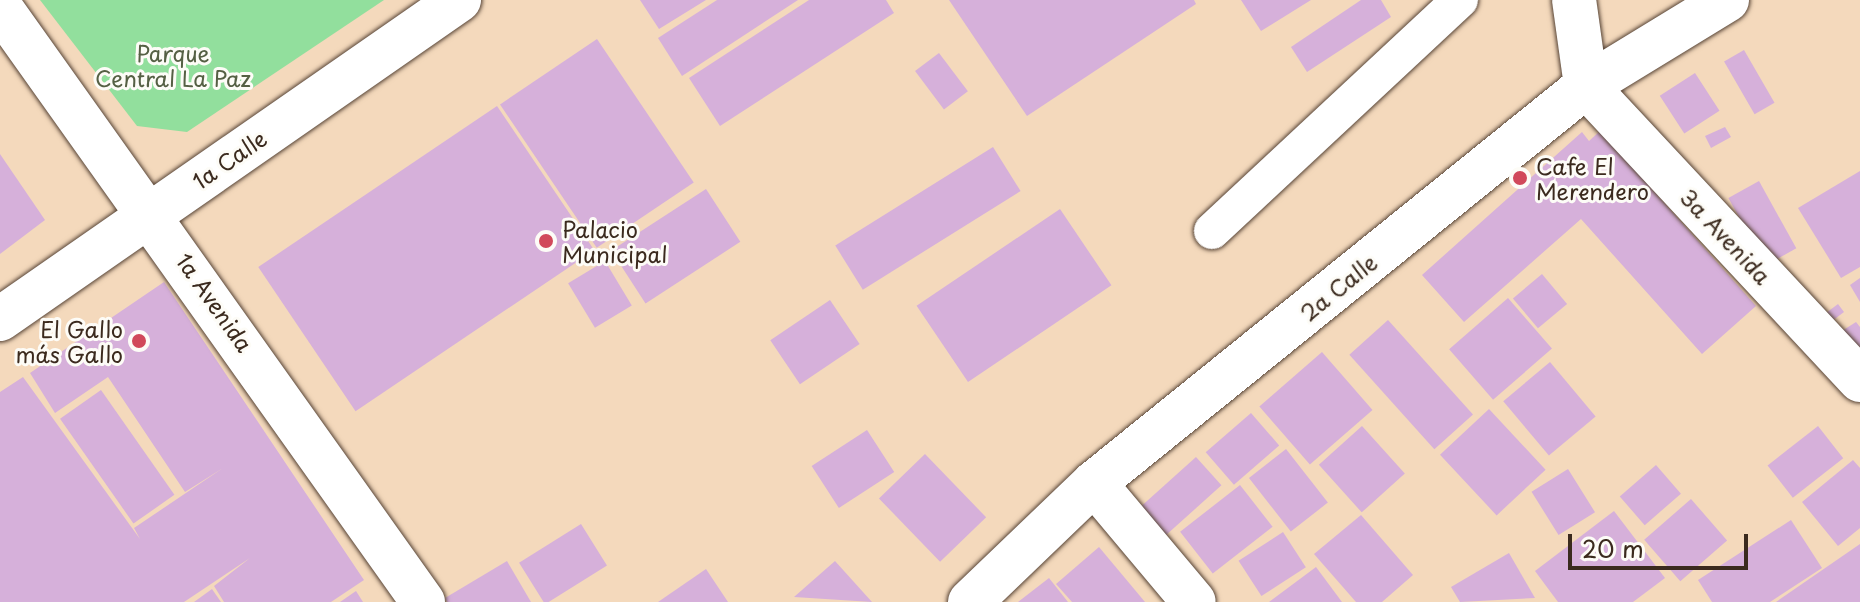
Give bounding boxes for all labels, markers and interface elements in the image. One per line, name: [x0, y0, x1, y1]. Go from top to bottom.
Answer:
park label: Parque Central La Paz: [95, 39, 251, 90]
street label: 1a Calle: [187, 124, 271, 194]
place label: Cafe El Merendero: [1536, 152, 1649, 204]
marker: Cafe El Merendero: [1511, 169, 1529, 187]
street label: 3a Avenida: [1676, 183, 1776, 289]
place label: Palacio Municipal: [562, 215, 667, 266]
marker: Palacio Municipal: [537, 232, 555, 250]
street label: 1a Avenida: [171, 247, 259, 357]
street label: 2a Calle: [1295, 249, 1381, 325]
place label: El Gallo más Gallo: [15, 315, 123, 366]
marker: El Gallo más Gallo: [130, 332, 148, 350]
scale bar: [1572, 518, 1752, 568]
text: 20 m: [1582, 530, 1644, 566]

